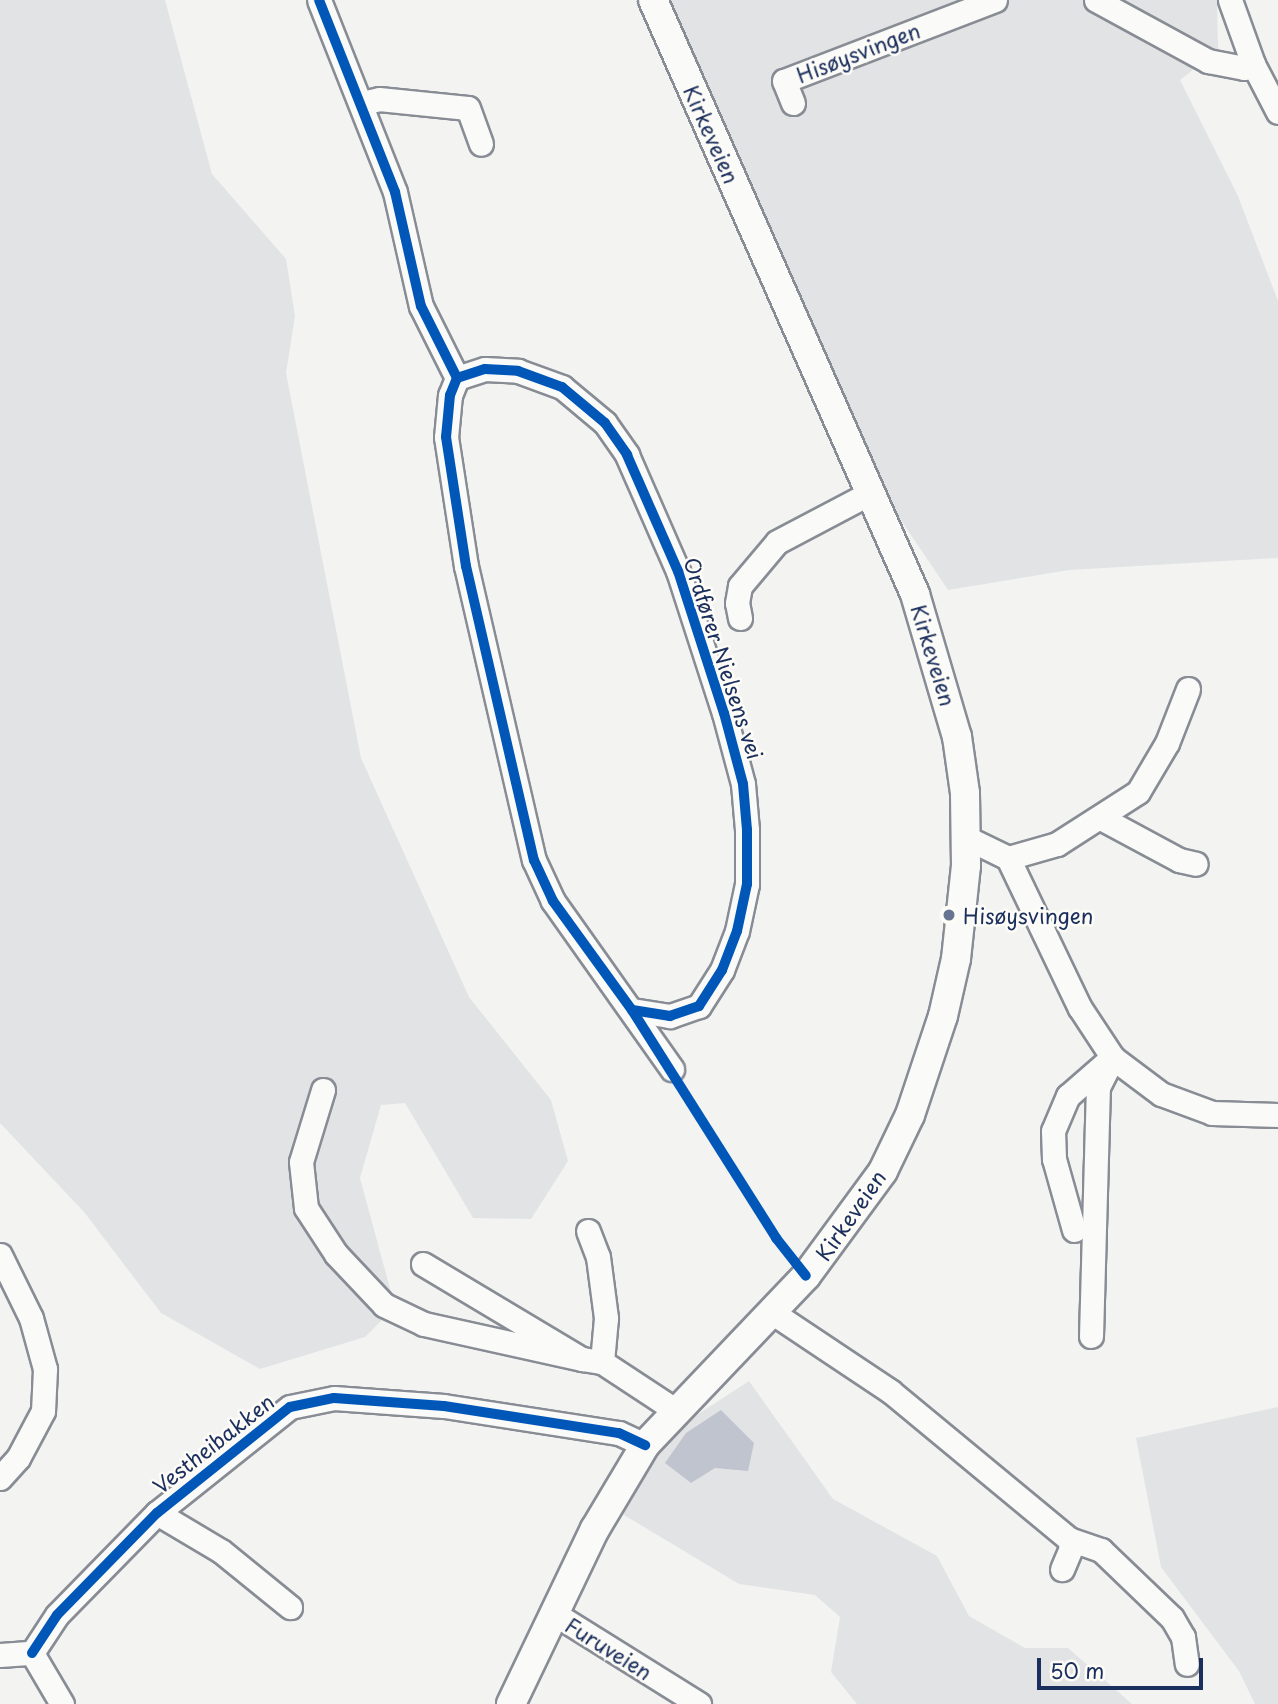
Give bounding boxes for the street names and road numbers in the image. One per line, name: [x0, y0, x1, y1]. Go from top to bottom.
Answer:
street label: Hisøysvingen: [793, 17, 923, 87]
street label: Kirkeveien: [679, 81, 745, 187]
street label: Ordfører Nielsens vei: [679, 554, 769, 762]
street label: Kirkeveien: [907, 601, 961, 709]
street label: Kirkeveien: [810, 1165, 890, 1265]
street label: Vestheibakken: [148, 1388, 278, 1498]
street label: Furuveien: [561, 1612, 657, 1684]

